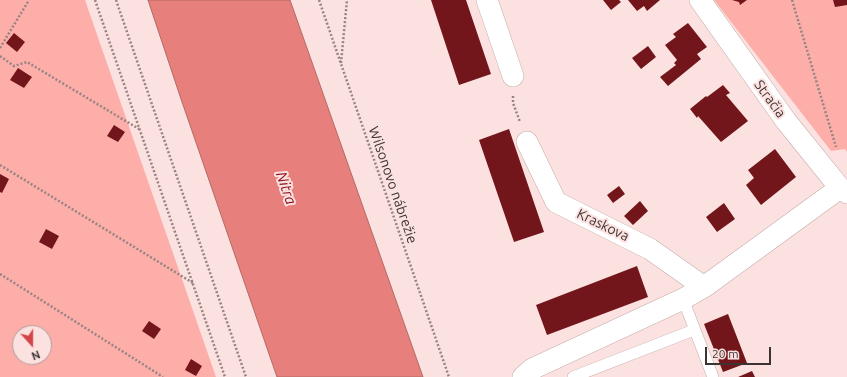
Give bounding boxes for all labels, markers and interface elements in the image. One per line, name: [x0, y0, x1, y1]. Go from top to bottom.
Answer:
street label: Stračia: [751, 77, 789, 121]
street label: Wilsonovo nábrežie: [365, 124, 421, 246]
water label: Nitra: [272, 169, 300, 207]
street label: Kraskova: [574, 205, 632, 245]
north arrow: [12, 325, 52, 365]
scale bar: [707, 339, 773, 365]
text: 20 m: [712, 347, 739, 360]
text: N: [30, 348, 42, 362]

